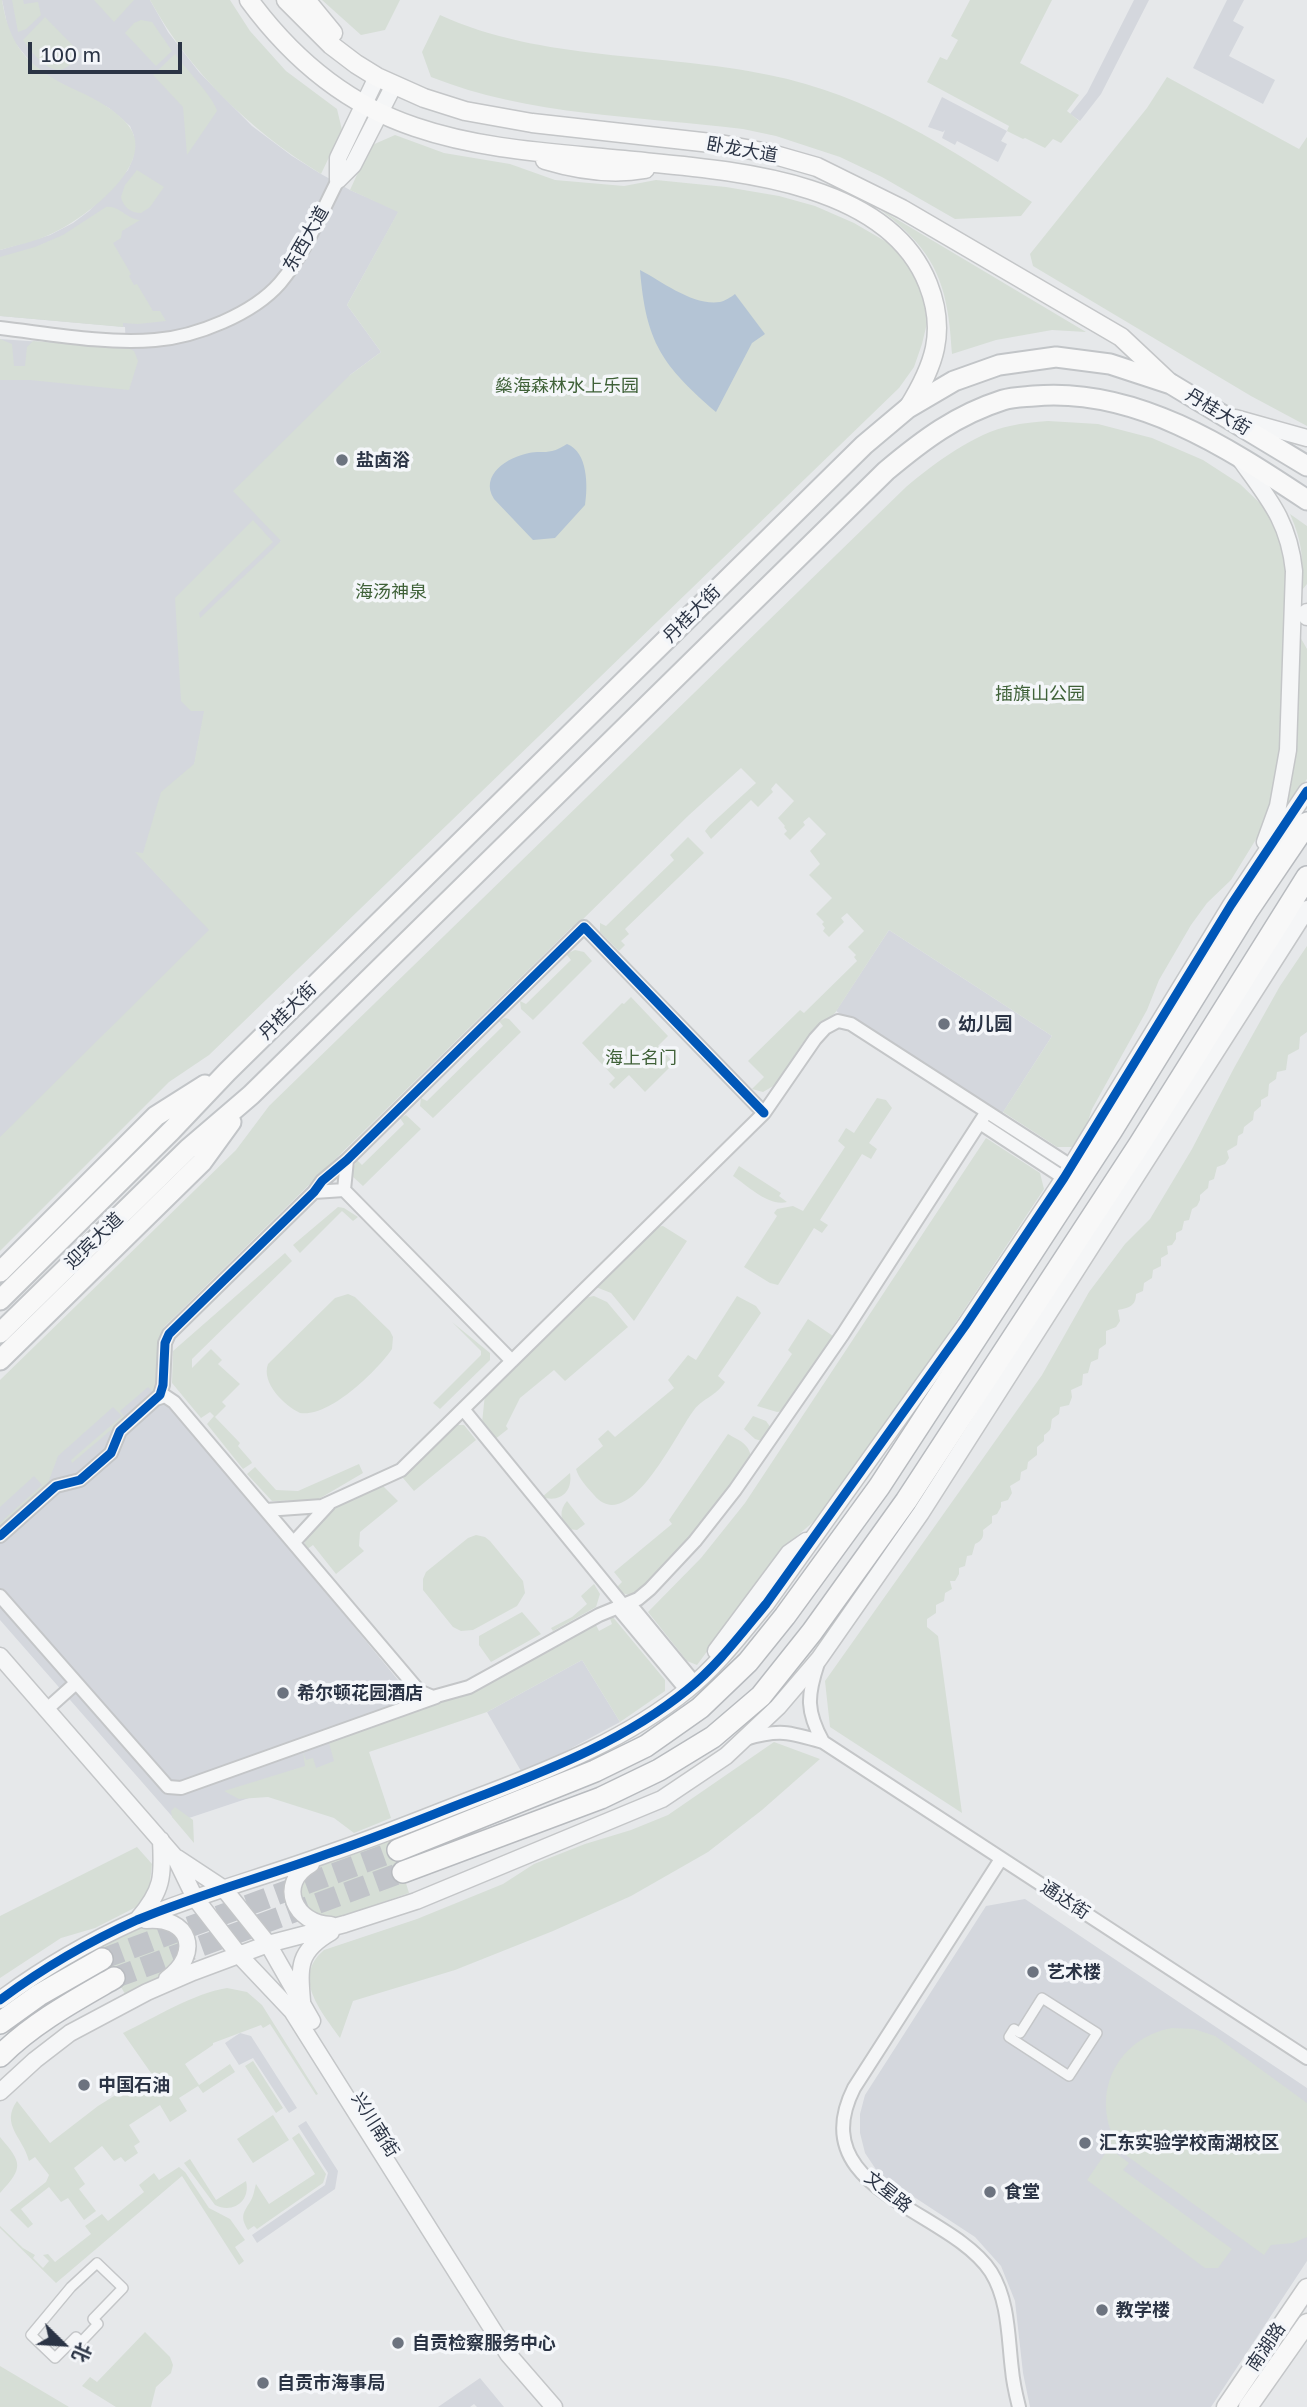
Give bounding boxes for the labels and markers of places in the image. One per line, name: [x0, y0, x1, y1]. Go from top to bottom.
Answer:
place label: 盐卤浴: [356, 449, 410, 471]
marker: 盐卤浴: [334, 452, 350, 468]
place label: 幼儿园: [958, 1013, 1012, 1035]
marker: 幼儿园: [936, 1016, 952, 1032]
place label: 希尔顿花园酒店: [297, 1682, 423, 1704]
marker: 希尔顿花园酒店: [275, 1685, 291, 1701]
place label: 艺术楼: [1047, 1961, 1101, 1983]
marker: 艺术楼: [1025, 1964, 1041, 1980]
place label: 中国石油: [98, 2074, 170, 2096]
marker: 中国石油: [76, 2077, 92, 2093]
place label: 汇东实验学校南湖校区: [1099, 2132, 1279, 2154]
marker: 汇东实验学校南湖校区: [1077, 2135, 1093, 2151]
place label: 食堂: [1004, 2181, 1040, 2203]
marker: 食堂: [982, 2184, 998, 2200]
place label: 教学楼: [1116, 2299, 1170, 2321]
marker: 教学楼: [1094, 2302, 1110, 2318]
place label: 自贡检察服务中心: [412, 2332, 556, 2354]
marker: 自贡检察服务中心: [390, 2335, 406, 2351]
place label: 自贡市海事局: [277, 2372, 385, 2394]
marker: 自贡市海事局: [255, 2375, 271, 2391]

